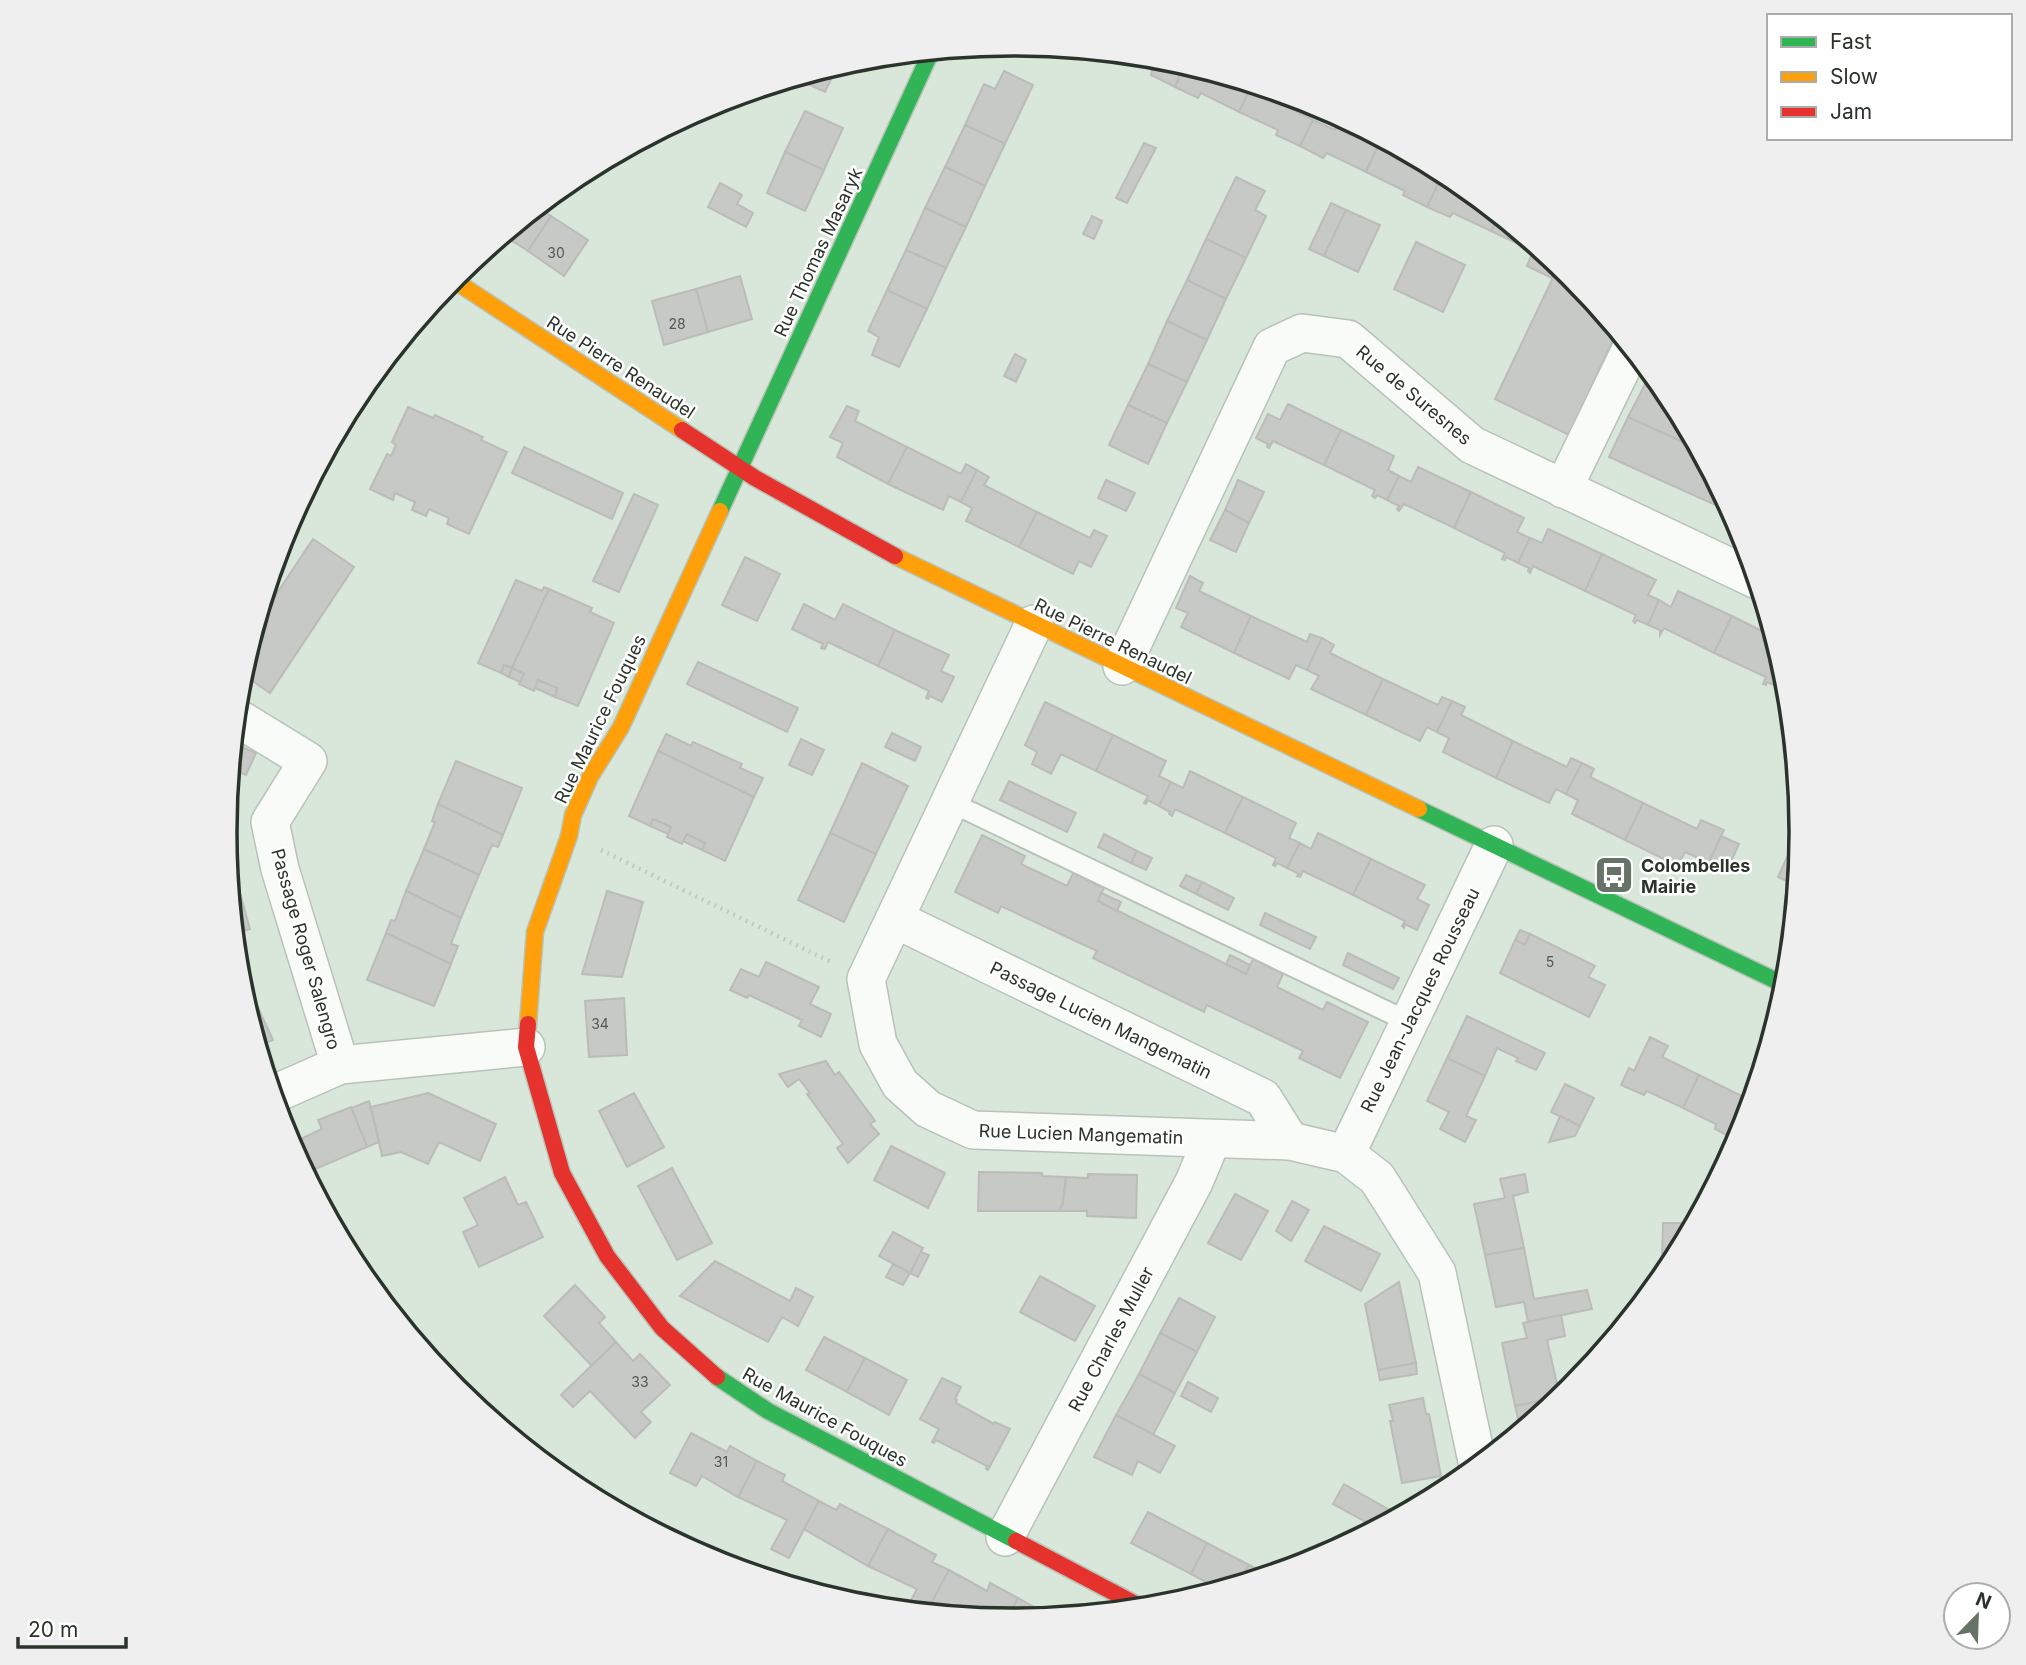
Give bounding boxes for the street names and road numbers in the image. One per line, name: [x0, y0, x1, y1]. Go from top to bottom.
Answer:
street label: Rue Thomas Masaryk: [770, 164, 867, 340]
street label: Rue Pierre Renaudel: [543, 311, 699, 423]
street label: Rue de Suresnes: [1352, 341, 1476, 449]
street label: Rue Pierre Renaudel: [1031, 594, 1195, 688]
street label: Rue Maurice Fouques: [550, 631, 650, 807]
street label: Passage Roger Salengro: [267, 846, 345, 1052]
street label: Rue Jean-Jacques Rousseau: [1356, 884, 1484, 1116]
street label: Passage Lucien Mangematin: [987, 957, 1215, 1083]
street label: Rue Lucien Mangematin: [978, 1120, 1184, 1148]
street label: Rue Charles Muller: [1064, 1263, 1158, 1415]
street label: Rue Maurice Fouques: [739, 1363, 911, 1471]

